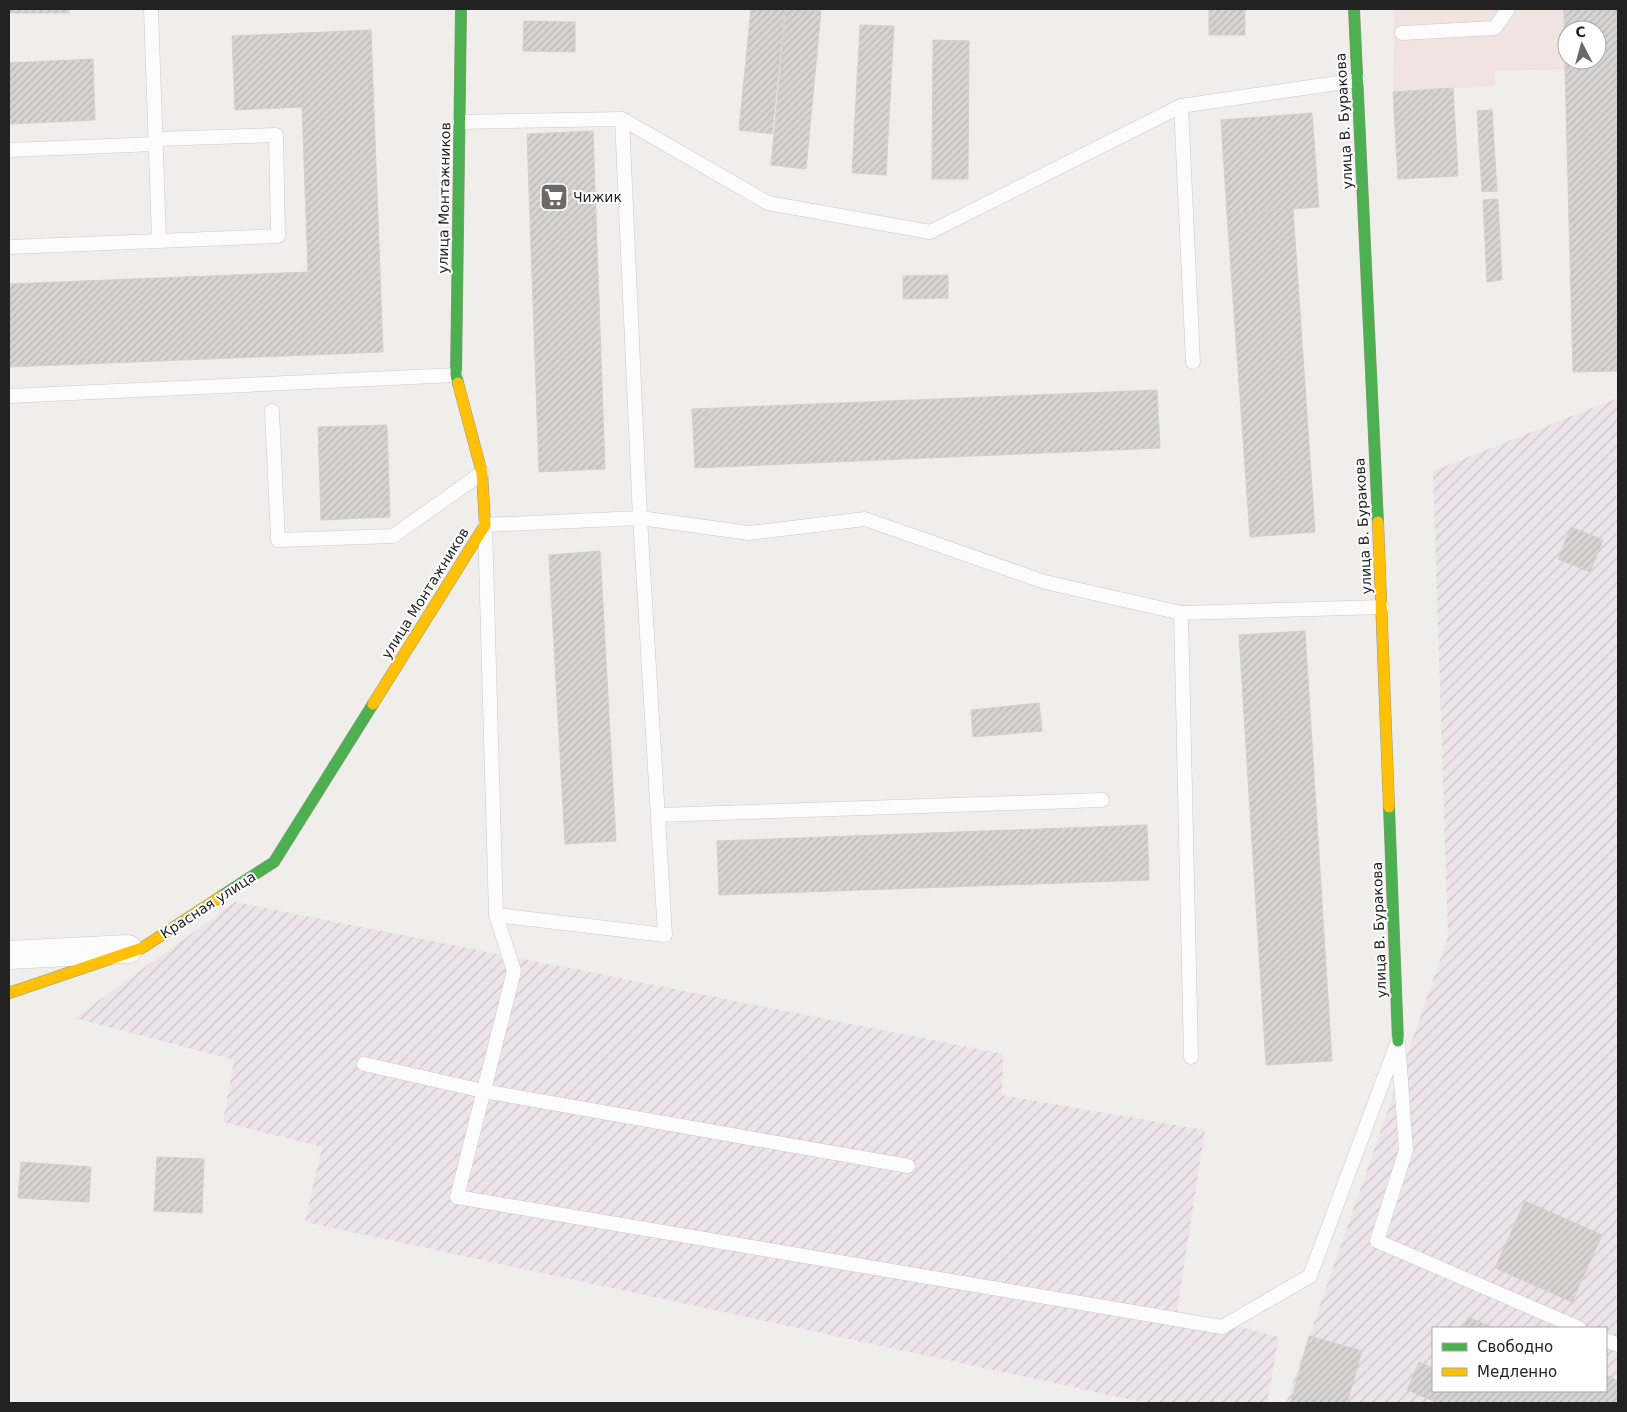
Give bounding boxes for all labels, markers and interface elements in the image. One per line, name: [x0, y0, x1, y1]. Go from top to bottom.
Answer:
north arrow: [1557, 20, 1607, 70]
text: С: [1575, 24, 1587, 41]
street label: улица В. Буракова: [1332, 52, 1356, 190]
street label: улица Монтажников: [435, 122, 453, 274]
supermarket icon: Чижик: [539, 182, 569, 212]
place label: Чижик: [573, 189, 622, 205]
street label: улица В. Буракова: [1351, 457, 1375, 595]
street label: улица Монтажников: [378, 524, 472, 662]
street label: улица В. Буракова: [1369, 861, 1389, 999]
street label: Красная улица: [157, 868, 259, 942]
legend: [1432, 1327, 1607, 1392]
text: Свободно: [1477, 1338, 1553, 1356]
text: Медленно: [1477, 1363, 1557, 1381]

